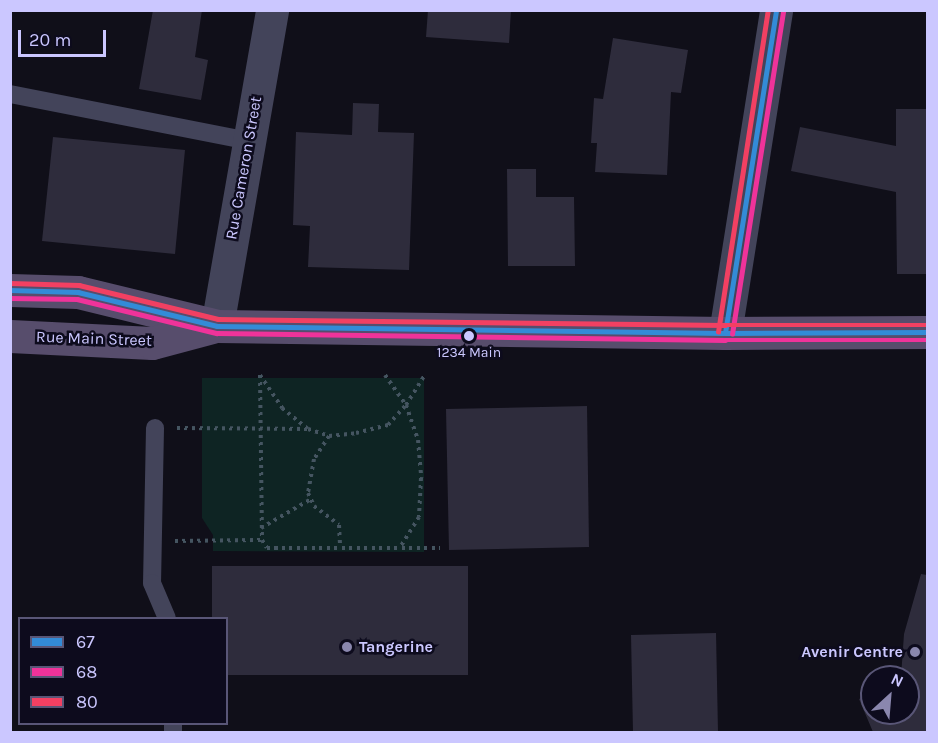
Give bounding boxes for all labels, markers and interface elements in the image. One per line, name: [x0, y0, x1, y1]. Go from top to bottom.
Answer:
scale bar: [21, 18, 110, 56]
text: 20 m: [29, 29, 71, 51]
street label: Rue Cameron Street: [222, 95, 266, 241]
street label: Rue Main Street: [36, 327, 152, 351]
marker: 1234 Main: [463, 330, 475, 342]
place label: 1234 Main: [437, 345, 501, 361]
legend: [18, 617, 228, 725]
text: 67: [76, 631, 95, 653]
place label: Tangerine: [359, 637, 433, 657]
marker: Tangerine: [340, 640, 354, 654]
place label: Avenir Centre: [801, 642, 903, 662]
marker: Avenir Centre: [908, 645, 922, 659]
text: 68: [76, 661, 97, 683]
north arrow: [860, 665, 920, 725]
text: N: [888, 669, 907, 691]
text: 80: [76, 691, 98, 713]

